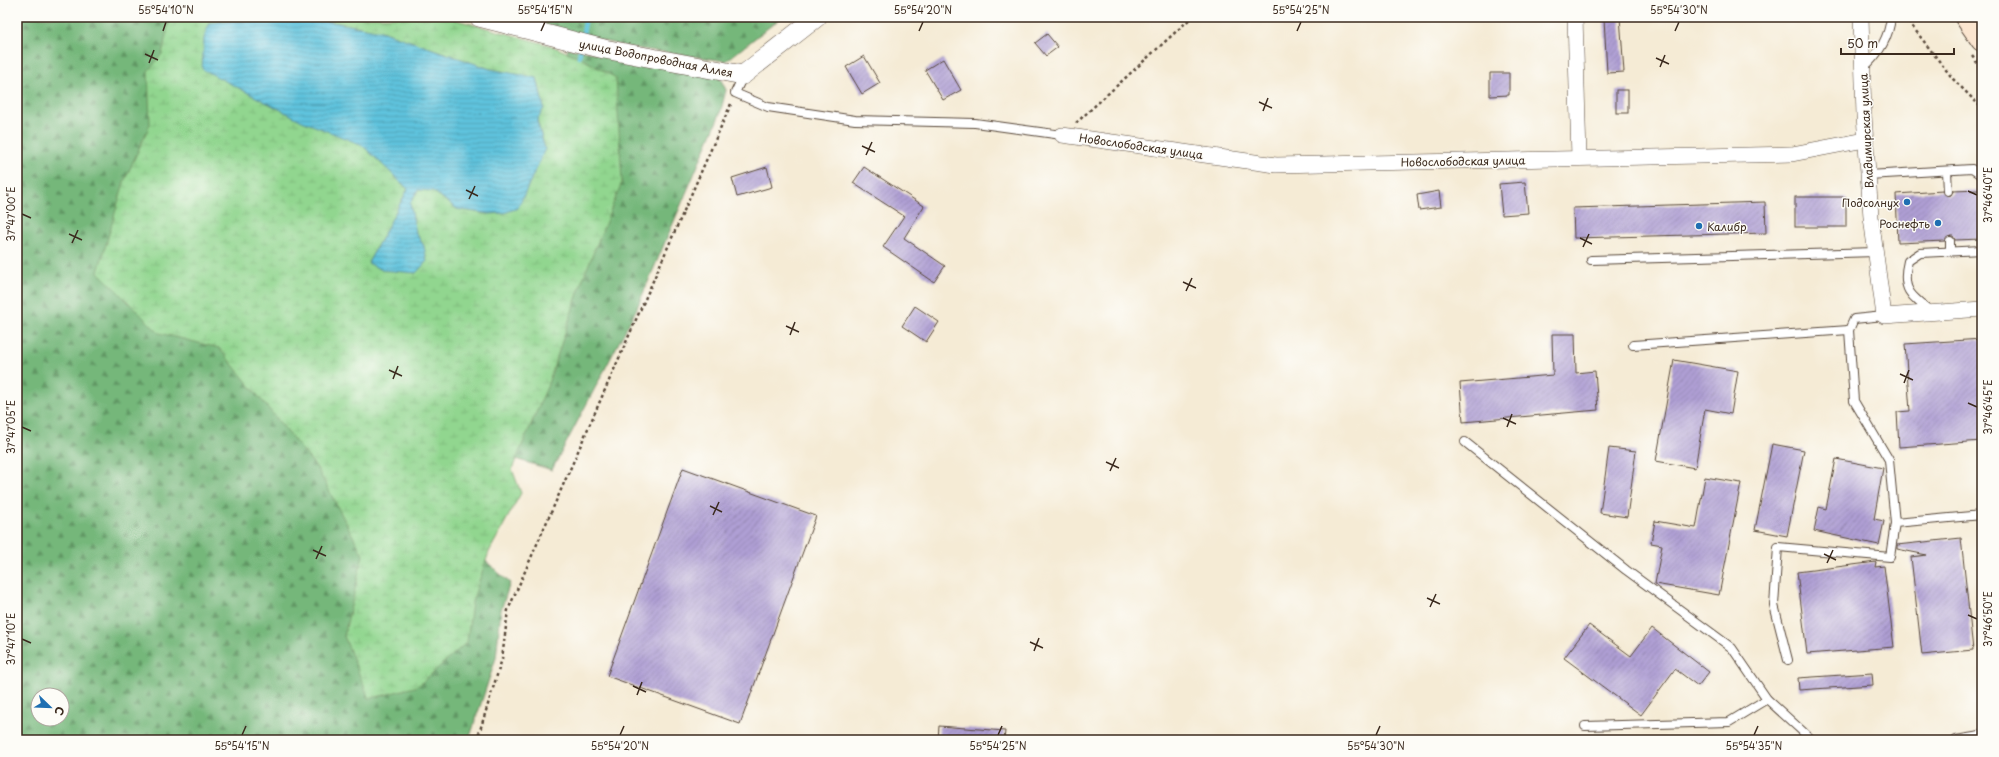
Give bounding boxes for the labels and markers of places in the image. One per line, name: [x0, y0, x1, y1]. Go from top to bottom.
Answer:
place label: Подсолнух: [1842, 194, 1899, 211]
marker: Подсолнух: [1902, 197, 1912, 207]
place label: Роснефть: [1879, 215, 1930, 232]
place label: Калибр: [1707, 218, 1747, 235]
marker: Роснефть: [1933, 218, 1943, 228]
marker: Калибр: [1694, 221, 1704, 231]

